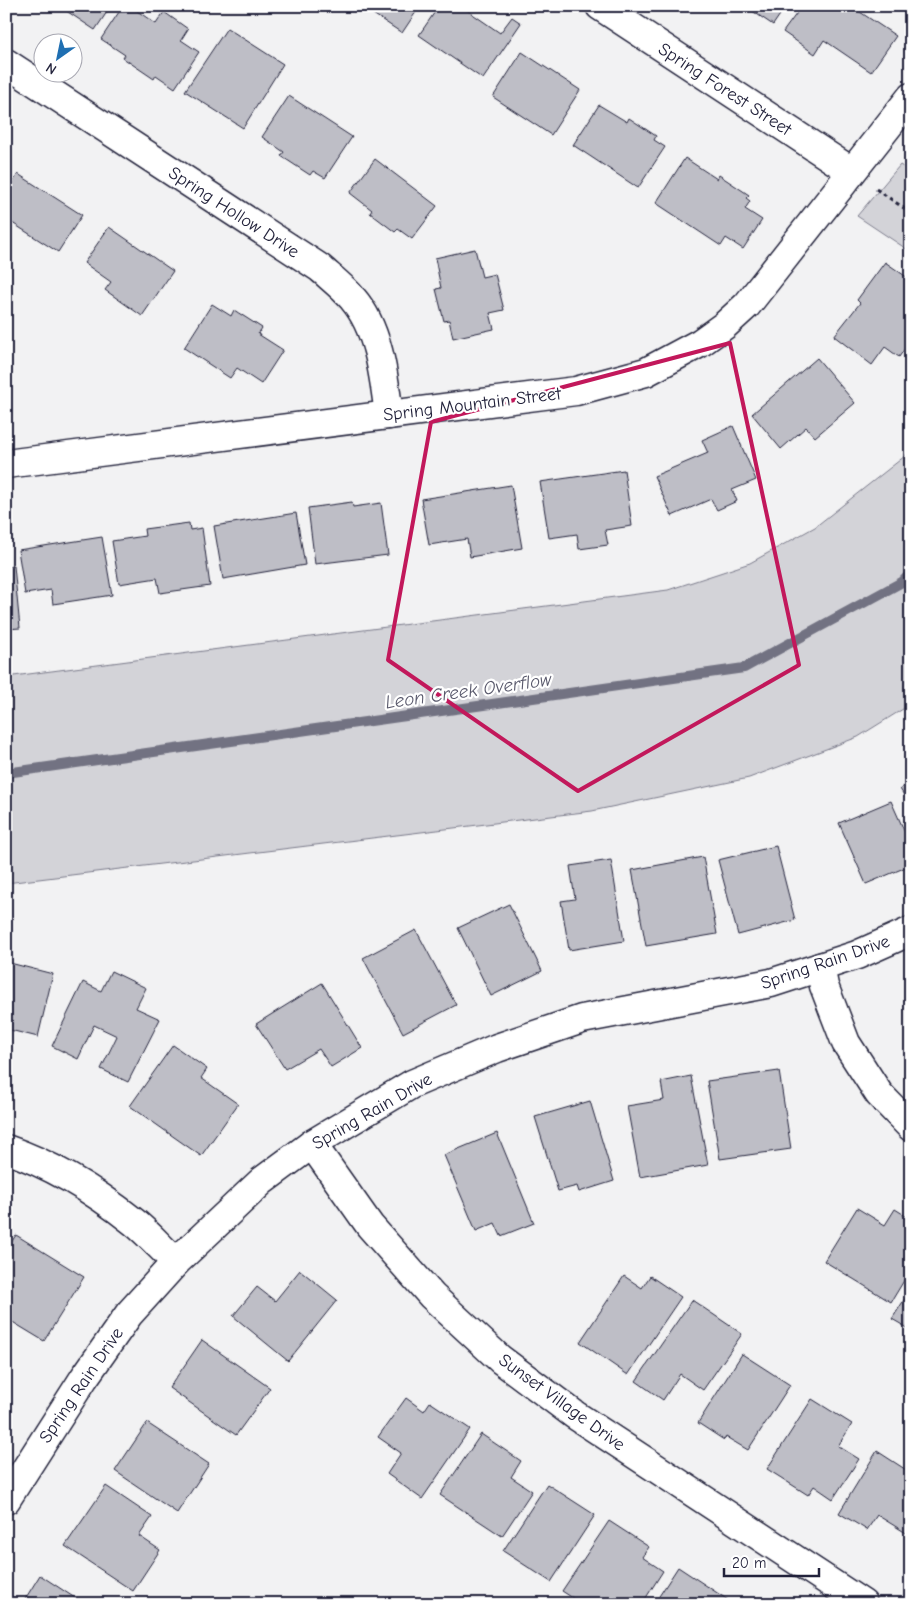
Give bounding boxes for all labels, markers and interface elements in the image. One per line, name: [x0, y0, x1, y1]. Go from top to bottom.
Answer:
north arrow: [32, 32, 82, 82]
street label: Spring Forest Street: [654, 38, 796, 141]
text: N: [43, 59, 60, 78]
street label: Spring Hollow Drive: [164, 162, 303, 262]
street label: Spring Mountain Street: [382, 383, 563, 426]
water label: Leon Creek Overflow: [384, 668, 553, 714]
street label: Spring Rain Drive: [758, 931, 892, 994]
street label: Spring Rain Drive: [309, 1069, 436, 1154]
street label: Spring Rain Drive: [35, 1324, 128, 1447]
street label: Sunset Village Drive: [494, 1350, 629, 1455]
scale bar: [724, 1545, 820, 1577]
text: 20 m: [732, 1554, 766, 1572]

